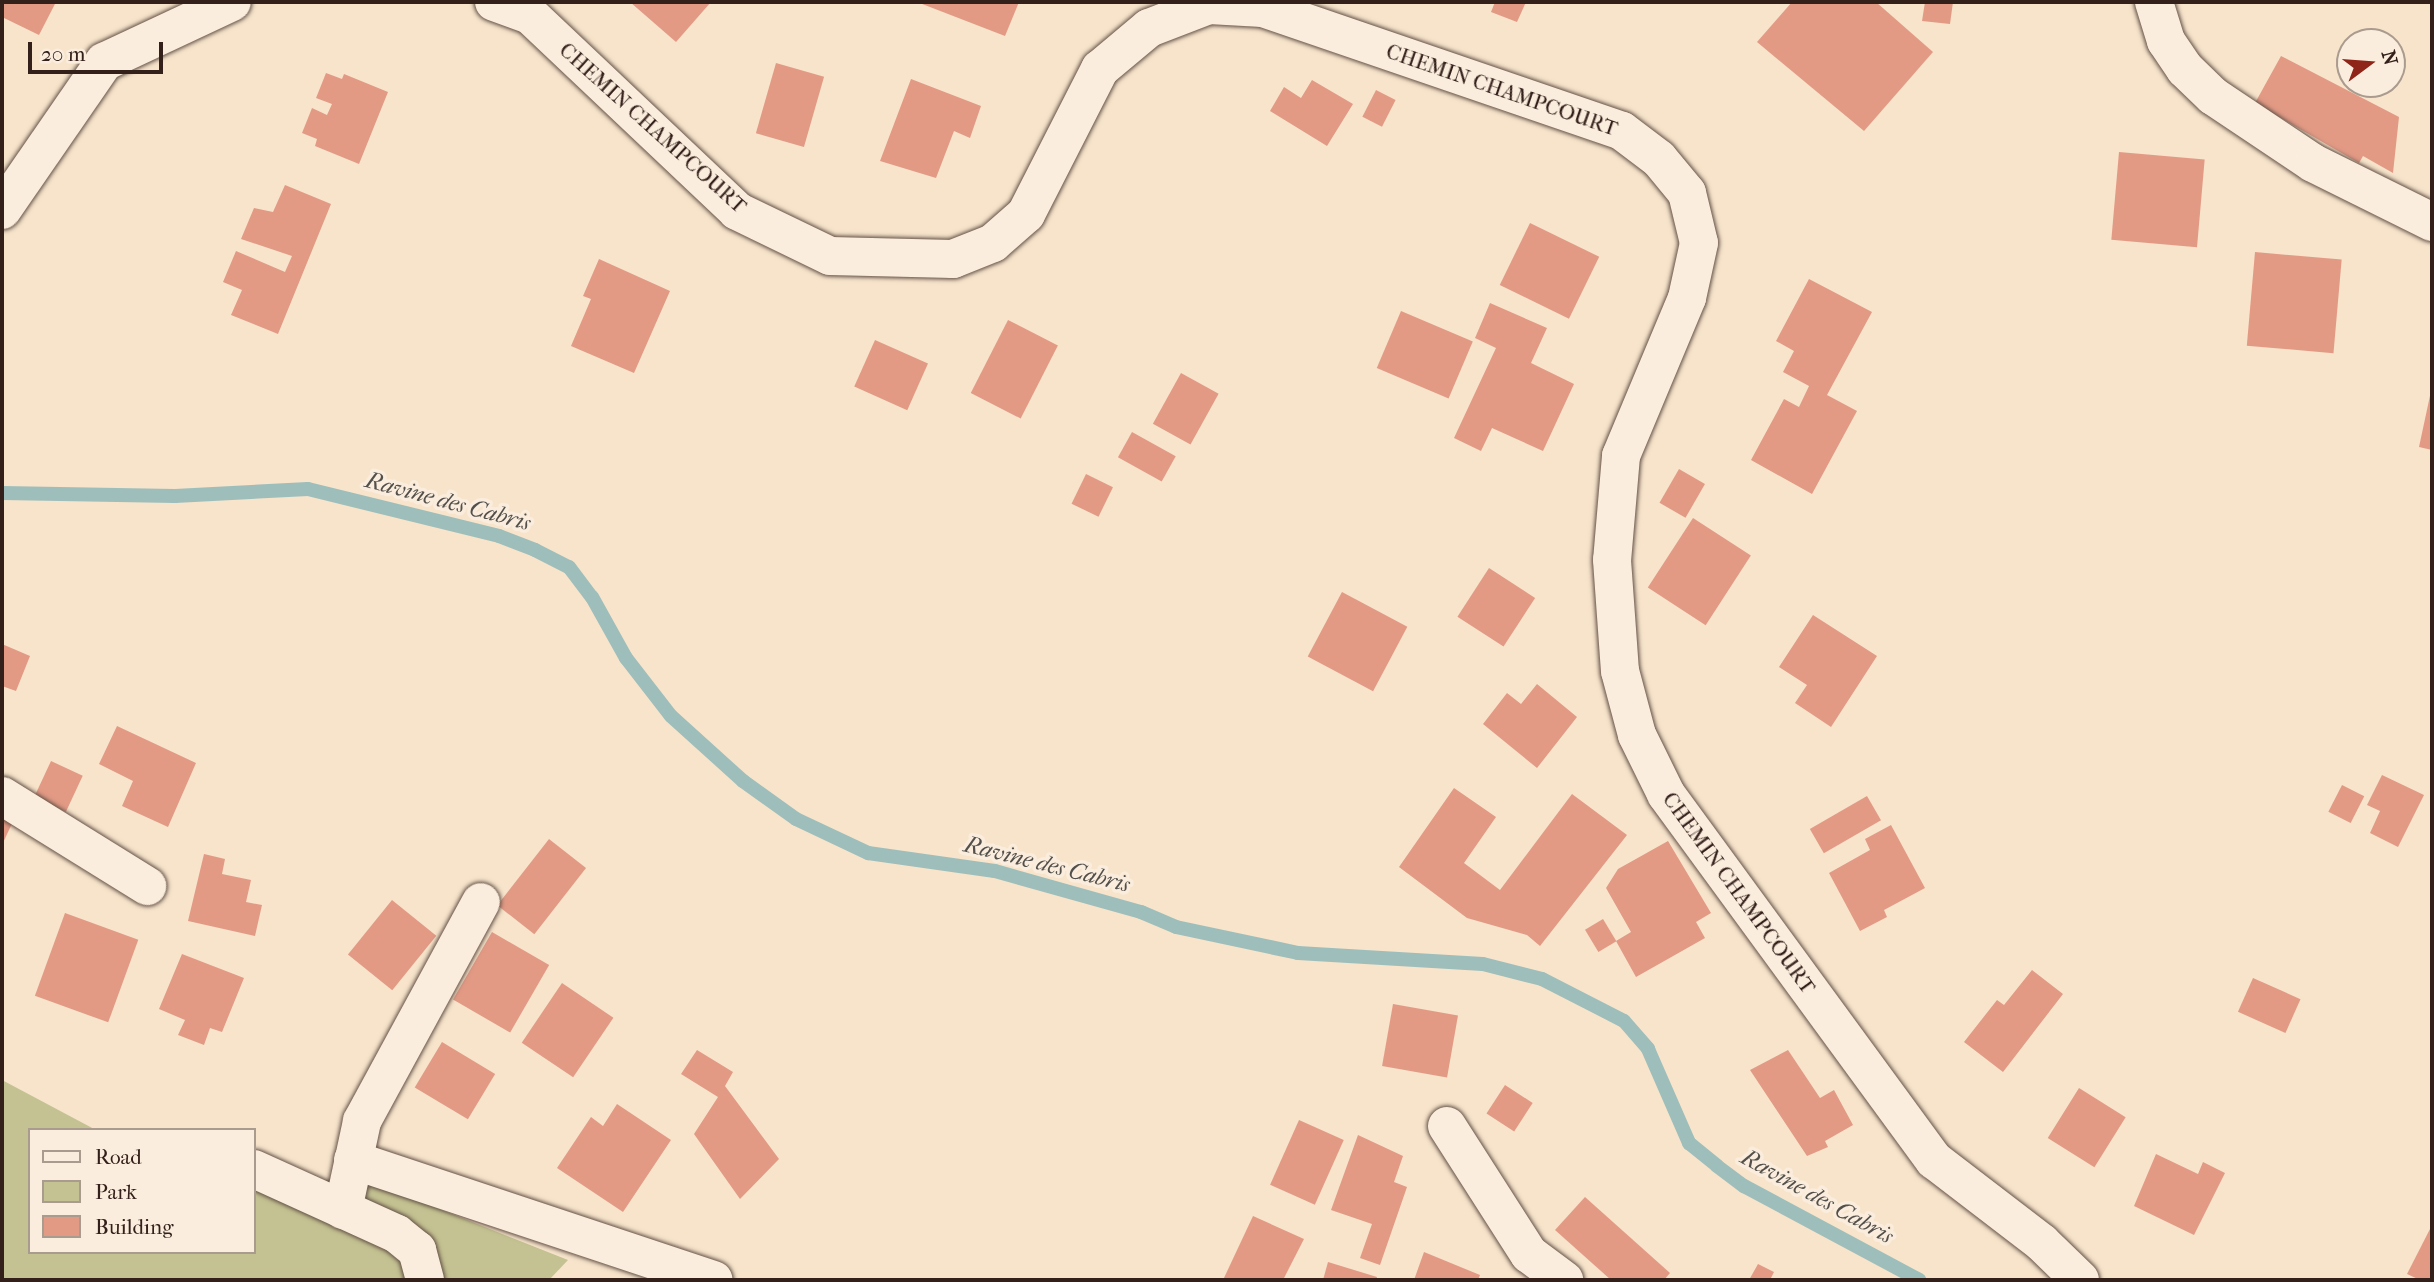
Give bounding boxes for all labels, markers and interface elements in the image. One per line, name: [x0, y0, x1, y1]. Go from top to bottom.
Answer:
scale bar: [32, 28, 166, 72]
north arrow: [2336, 28, 2406, 98]
street label: CHEMIN CHAMPCOURT: [554, 37, 752, 219]
street label: CHEMIN CHAMPCOURT: [1383, 38, 1621, 142]
text: 20 m: [41, 42, 85, 66]
text: N: [2377, 48, 2402, 68]
water label: Ravine des Cabris: [362, 467, 534, 537]
street label: CHEMIN CHAMPCOURT: [1657, 787, 1821, 999]
water label: Ravine des Cabris: [961, 831, 1133, 899]
legend: [28, 1128, 256, 1254]
water label: Ravine des Cabris: [1736, 1144, 1898, 1250]
text: Road: [95, 1145, 142, 1169]
text: Park: [95, 1180, 137, 1204]
text: Building: [95, 1215, 173, 1239]

